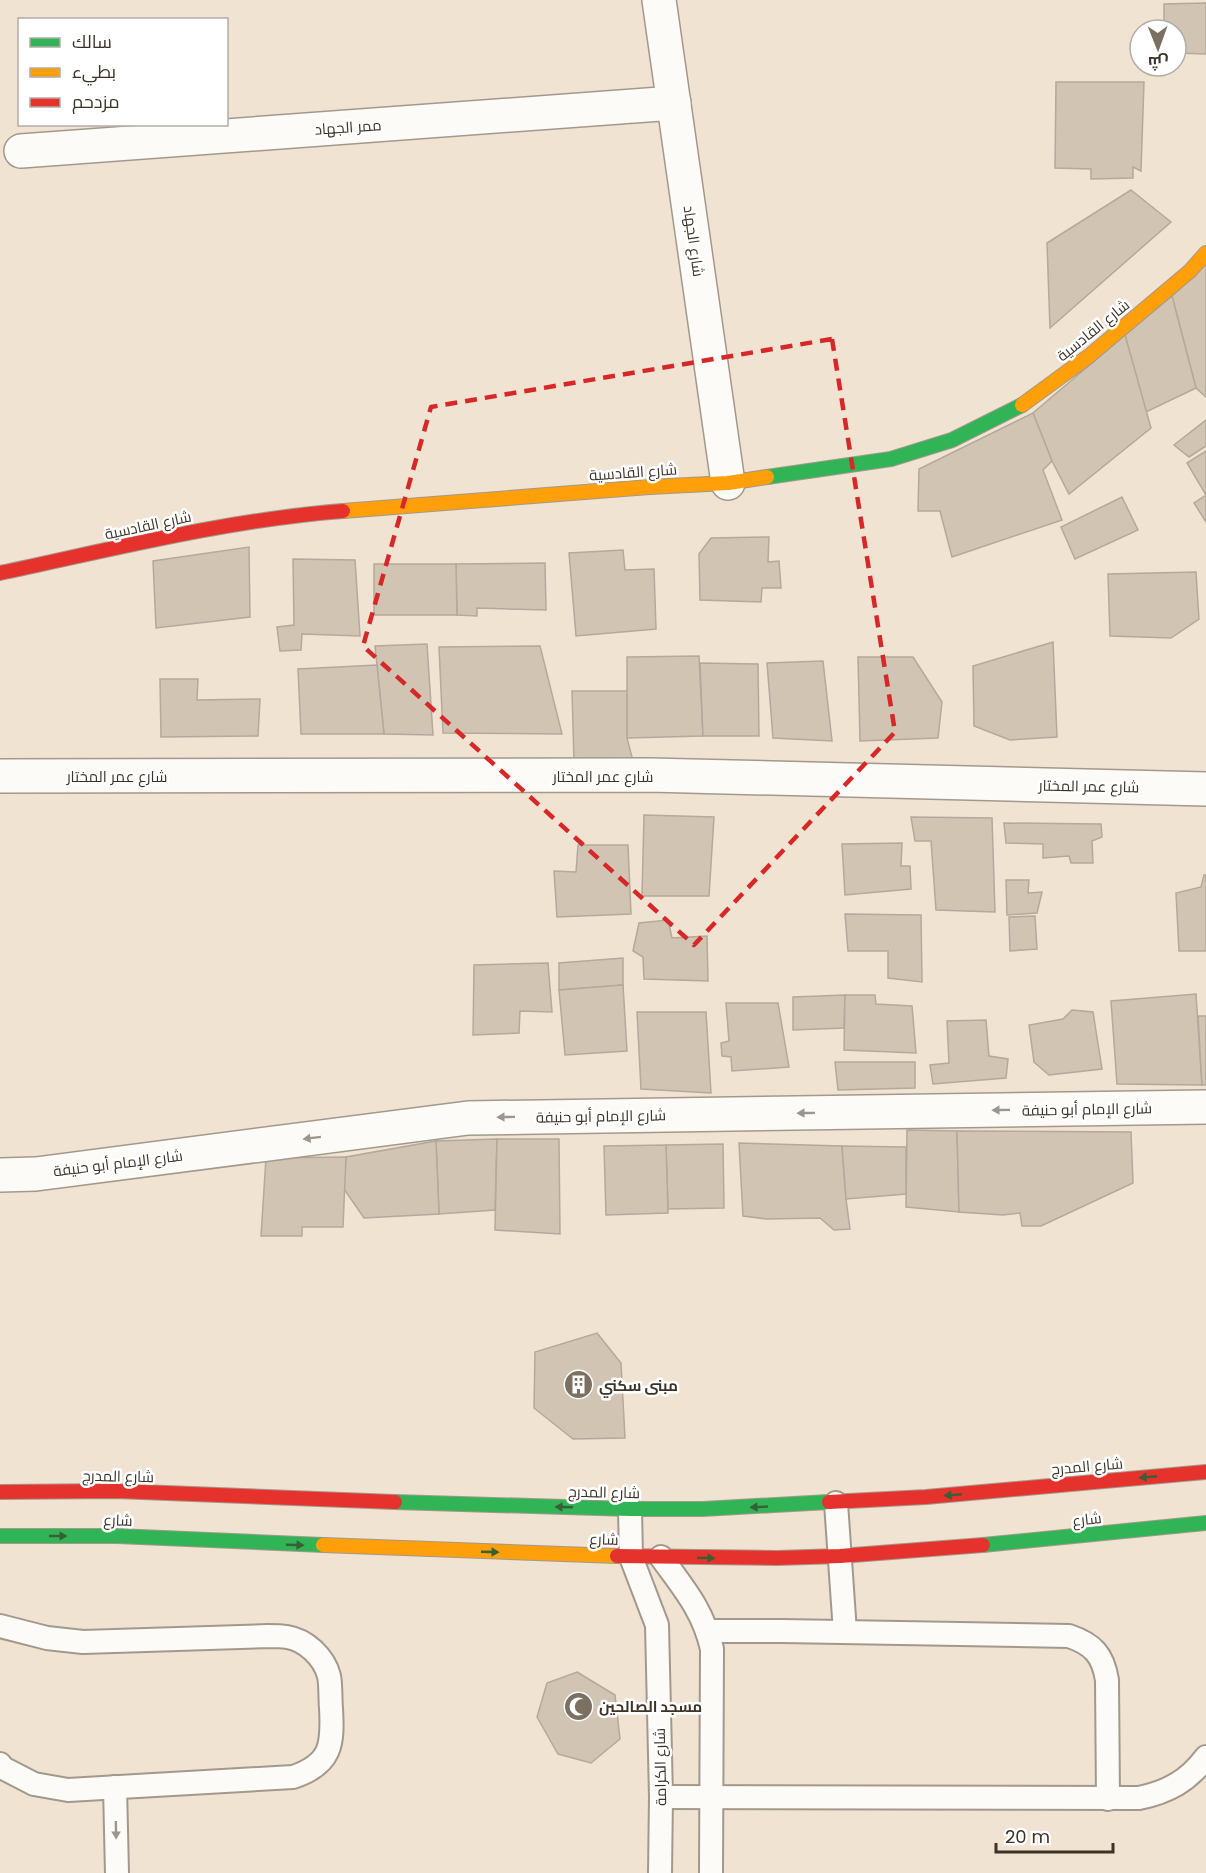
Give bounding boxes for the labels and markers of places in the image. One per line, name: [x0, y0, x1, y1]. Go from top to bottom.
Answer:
building icon: مبنى سكني: [562, 1369, 594, 1401]
place label: مبنى سكني: [599, 1375, 678, 1398]
mosque icon: مسجد الصالحين: [562, 1690, 594, 1722]
place label: مسجد الصالحين: [599, 1696, 702, 1717]

